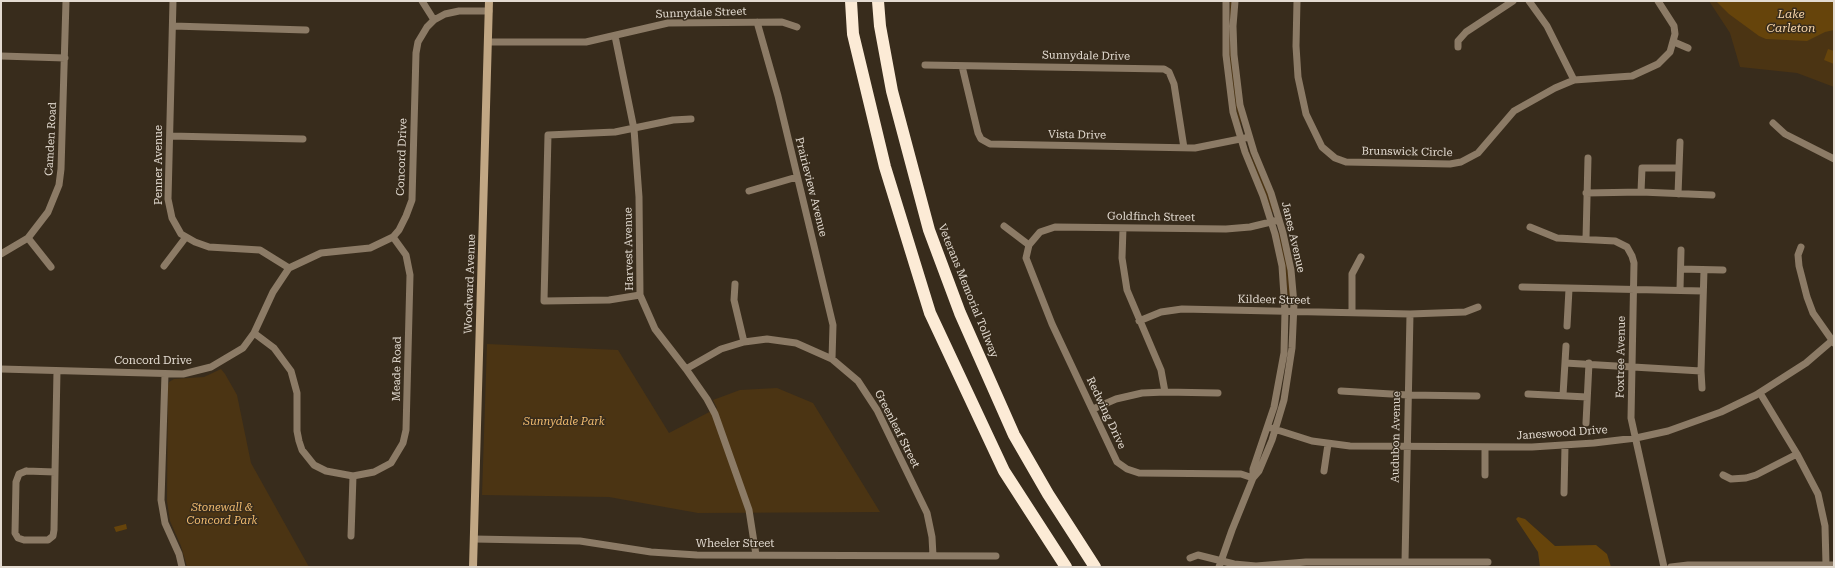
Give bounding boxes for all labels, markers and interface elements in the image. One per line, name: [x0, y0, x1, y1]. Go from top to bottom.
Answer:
street label: Sunnydale Street: [655, 5, 747, 21]
water label: Lake Carleton: [1767, 7, 1815, 35]
street label: Sunnydale Drive: [1042, 49, 1130, 63]
street label: Camden Road: [42, 102, 60, 176]
street label: Concord Drive: [394, 118, 410, 196]
street label: Penner Avenue: [152, 125, 166, 205]
street label: Vista Drive: [1048, 128, 1106, 142]
street label: Prairieview Avenue: [792, 136, 830, 238]
street label: Brunswick Circle: [1361, 145, 1453, 159]
street label: Janes Avenue: [1278, 200, 1308, 274]
street label: Harvest Avenue: [622, 207, 636, 291]
street label: Goldfinch Street: [1107, 210, 1195, 224]
street label: Veterans Memorial Tollway: [935, 222, 1001, 360]
street label: Woodward Avenue: [462, 234, 478, 334]
street label: Kildeer Street: [1237, 293, 1311, 307]
street label: Foxtree Avenue: [1614, 316, 1628, 398]
street label: Meade Road: [390, 336, 404, 402]
street label: Concord Drive: [114, 354, 192, 368]
street label: Redwing Drive: [1084, 375, 1128, 451]
street label: Greenleaf Street: [872, 388, 922, 470]
street label: Audubon Avenue: [1389, 391, 1403, 483]
park label: Sunnydale Park: [523, 415, 605, 429]
street label: Janeswood Drive: [1516, 423, 1608, 443]
park label: Stonewall & Concord Park: [186, 501, 258, 527]
street label: Wheeler Street: [696, 537, 774, 551]

